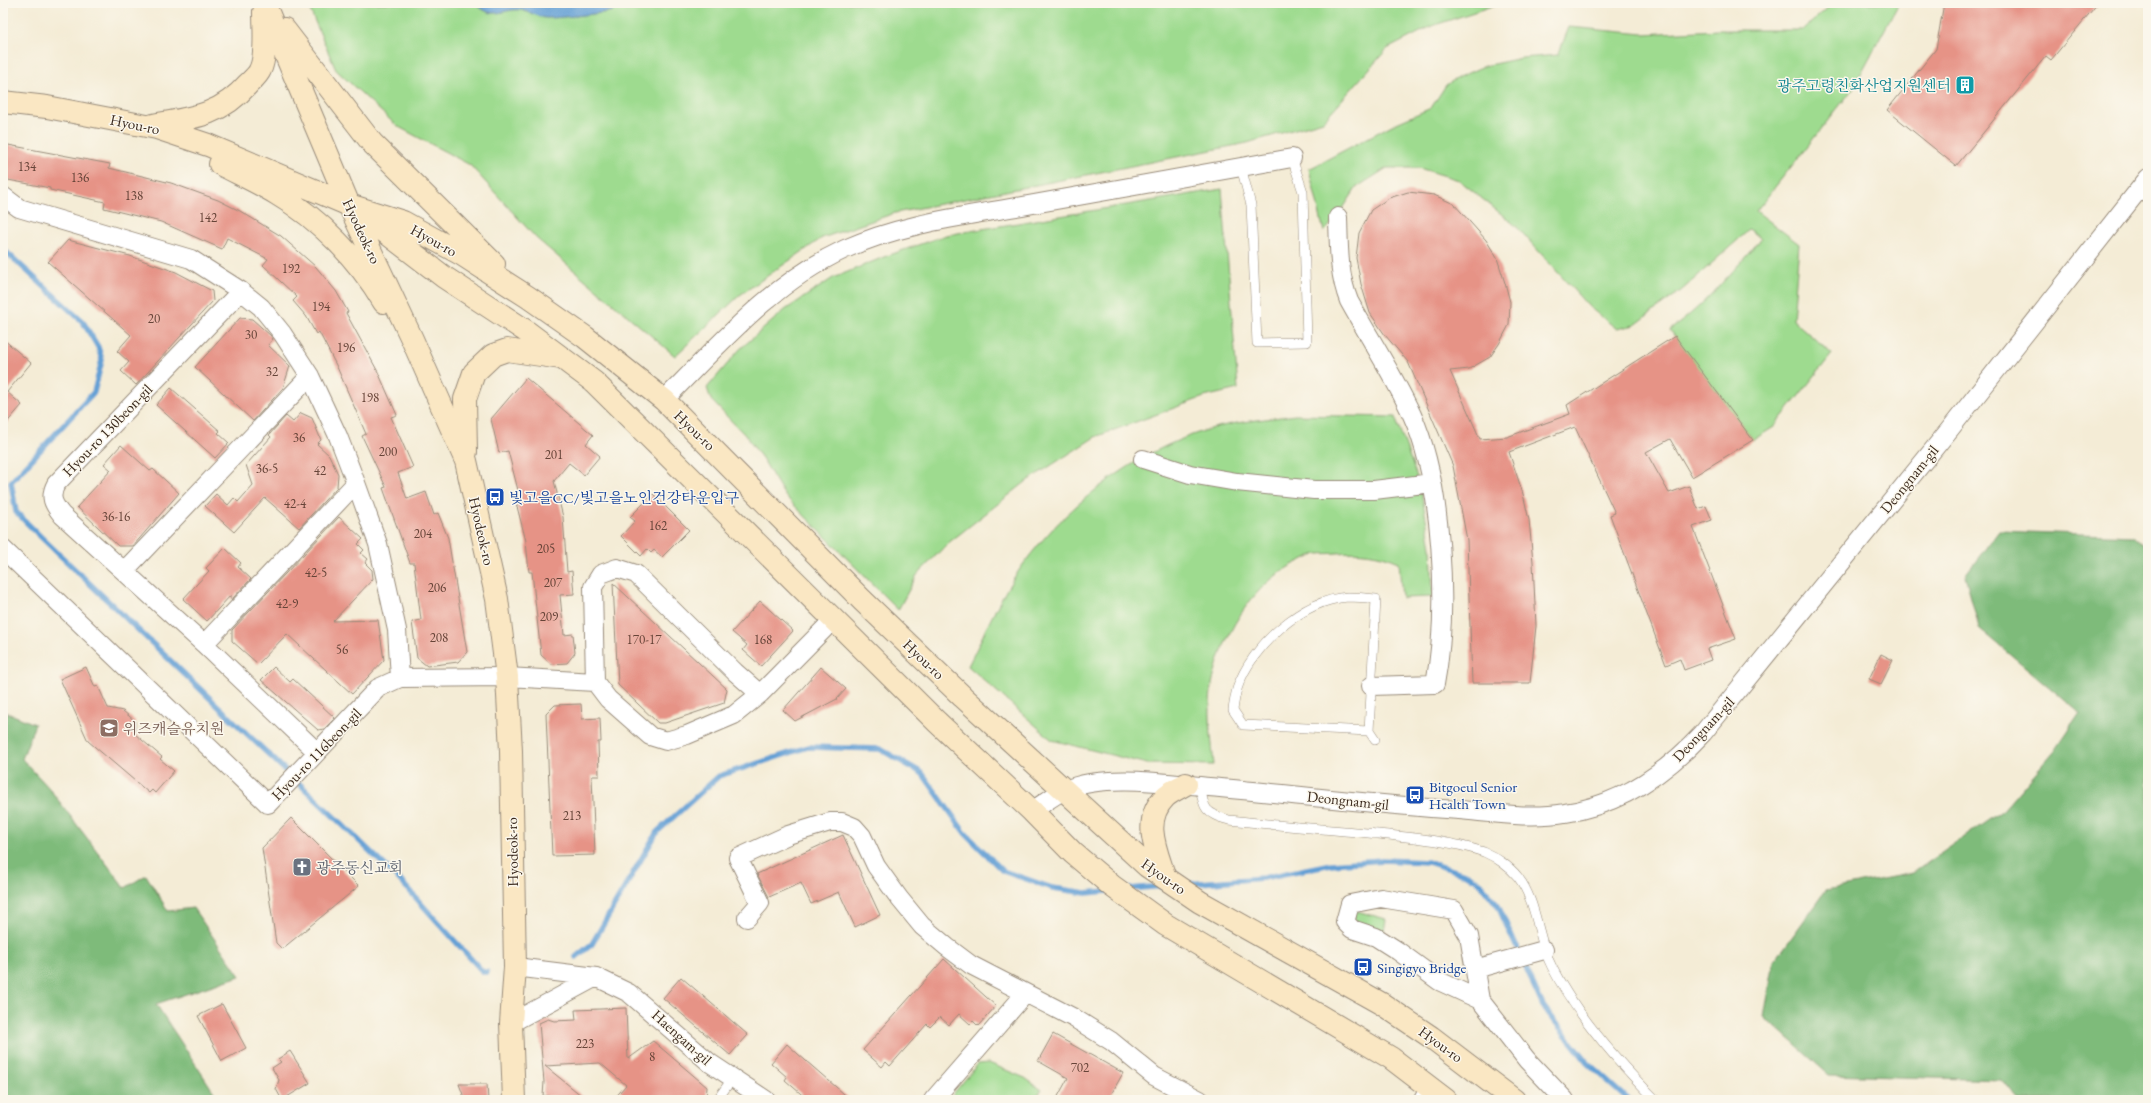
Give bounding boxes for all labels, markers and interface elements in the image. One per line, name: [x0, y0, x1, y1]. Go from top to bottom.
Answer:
building icon: 광주고령친화산업지원센터: [1954, 74, 1976, 96]
place label: 광주고령친화산업지원센터: [1777, 76, 1951, 95]
street label: Hyou-ro: [108, 109, 162, 139]
house number: 134: [18, 158, 37, 175]
house number: 136: [71, 169, 89, 186]
house number: 138: [125, 187, 143, 204]
street label: Hyodeok-ro: [339, 195, 385, 267]
house number: 142: [199, 209, 218, 226]
street label: Hyou-ro: [407, 220, 461, 260]
house number: 192: [282, 260, 301, 277]
house number: 194: [312, 298, 331, 315]
house number: 20: [148, 310, 160, 327]
house number: 30: [245, 326, 257, 343]
house number: 196: [337, 339, 355, 356]
house number: 32: [266, 363, 279, 380]
street label: Hyou-ro 130beon-gil: [58, 379, 156, 480]
house number: 198: [361, 389, 379, 406]
street label: Hyou-ro: [670, 406, 720, 454]
house number: 36: [293, 429, 305, 446]
street label: Deongnam-gil: [1876, 441, 1943, 517]
house number: 200: [379, 443, 397, 460]
house number: 201: [545, 446, 563, 463]
house number: 36-5: [256, 460, 278, 477]
house number: 42: [314, 462, 327, 479]
bus stop icon: 빛고을CC/빛고을노인건강타운입구: [484, 486, 506, 508]
place label: 빛고을CC/빛고을노인건강타운입구: [509, 488, 740, 507]
house number: 42-4: [284, 495, 307, 512]
street label: Hyodeok-ro: [465, 495, 499, 567]
house number: 36-16: [102, 508, 130, 525]
house number: 162: [649, 517, 668, 534]
house number: 204: [414, 525, 433, 542]
house number: 205: [537, 540, 555, 557]
house number: 42-5: [305, 564, 327, 581]
house number: 207: [544, 574, 563, 591]
house number: 206: [428, 579, 446, 596]
house number: 42-9: [276, 595, 299, 612]
house number: 209: [540, 608, 559, 625]
house number: 208: [430, 629, 448, 646]
house number: 170-17: [627, 631, 662, 648]
house number: 168: [754, 631, 772, 648]
street label: Hyou-ro: [899, 635, 949, 683]
house number: 56: [336, 641, 348, 658]
street label: Deongnam-gil: [1668, 692, 1738, 766]
street label: Hyou-ro 116beon-gil: [267, 703, 365, 804]
school or university icon: 위즈캐슬유치원: [98, 717, 120, 739]
place label: 위즈캐슬유치원: [123, 719, 224, 738]
place label: Bitgoeul Senior Health Town: [1429, 777, 1517, 813]
bus stop icon: Bitgoeul Senior Health Town: [1404, 784, 1426, 806]
street label: Deongnam-gil: [1306, 786, 1390, 814]
house number: 213: [563, 807, 581, 824]
street label: Hyodeok-ro: [502, 817, 522, 887]
street label: Hyou-ro: [1138, 854, 1190, 898]
church icon: 광주동신교회: [291, 856, 313, 878]
place label: 광주동신교회: [316, 858, 403, 877]
bus stop icon: Singigyo Bridge: [1352, 956, 1374, 978]
place label: Singigyo Bridge: [1377, 958, 1467, 977]
street label: Haengam-gil: [648, 1005, 716, 1069]
street label: Hyou-ro: [1415, 1022, 1467, 1066]
house number: 223: [576, 1035, 594, 1052]
house number: 8: [649, 1048, 655, 1065]
house number: 702: [1071, 1059, 1090, 1076]

